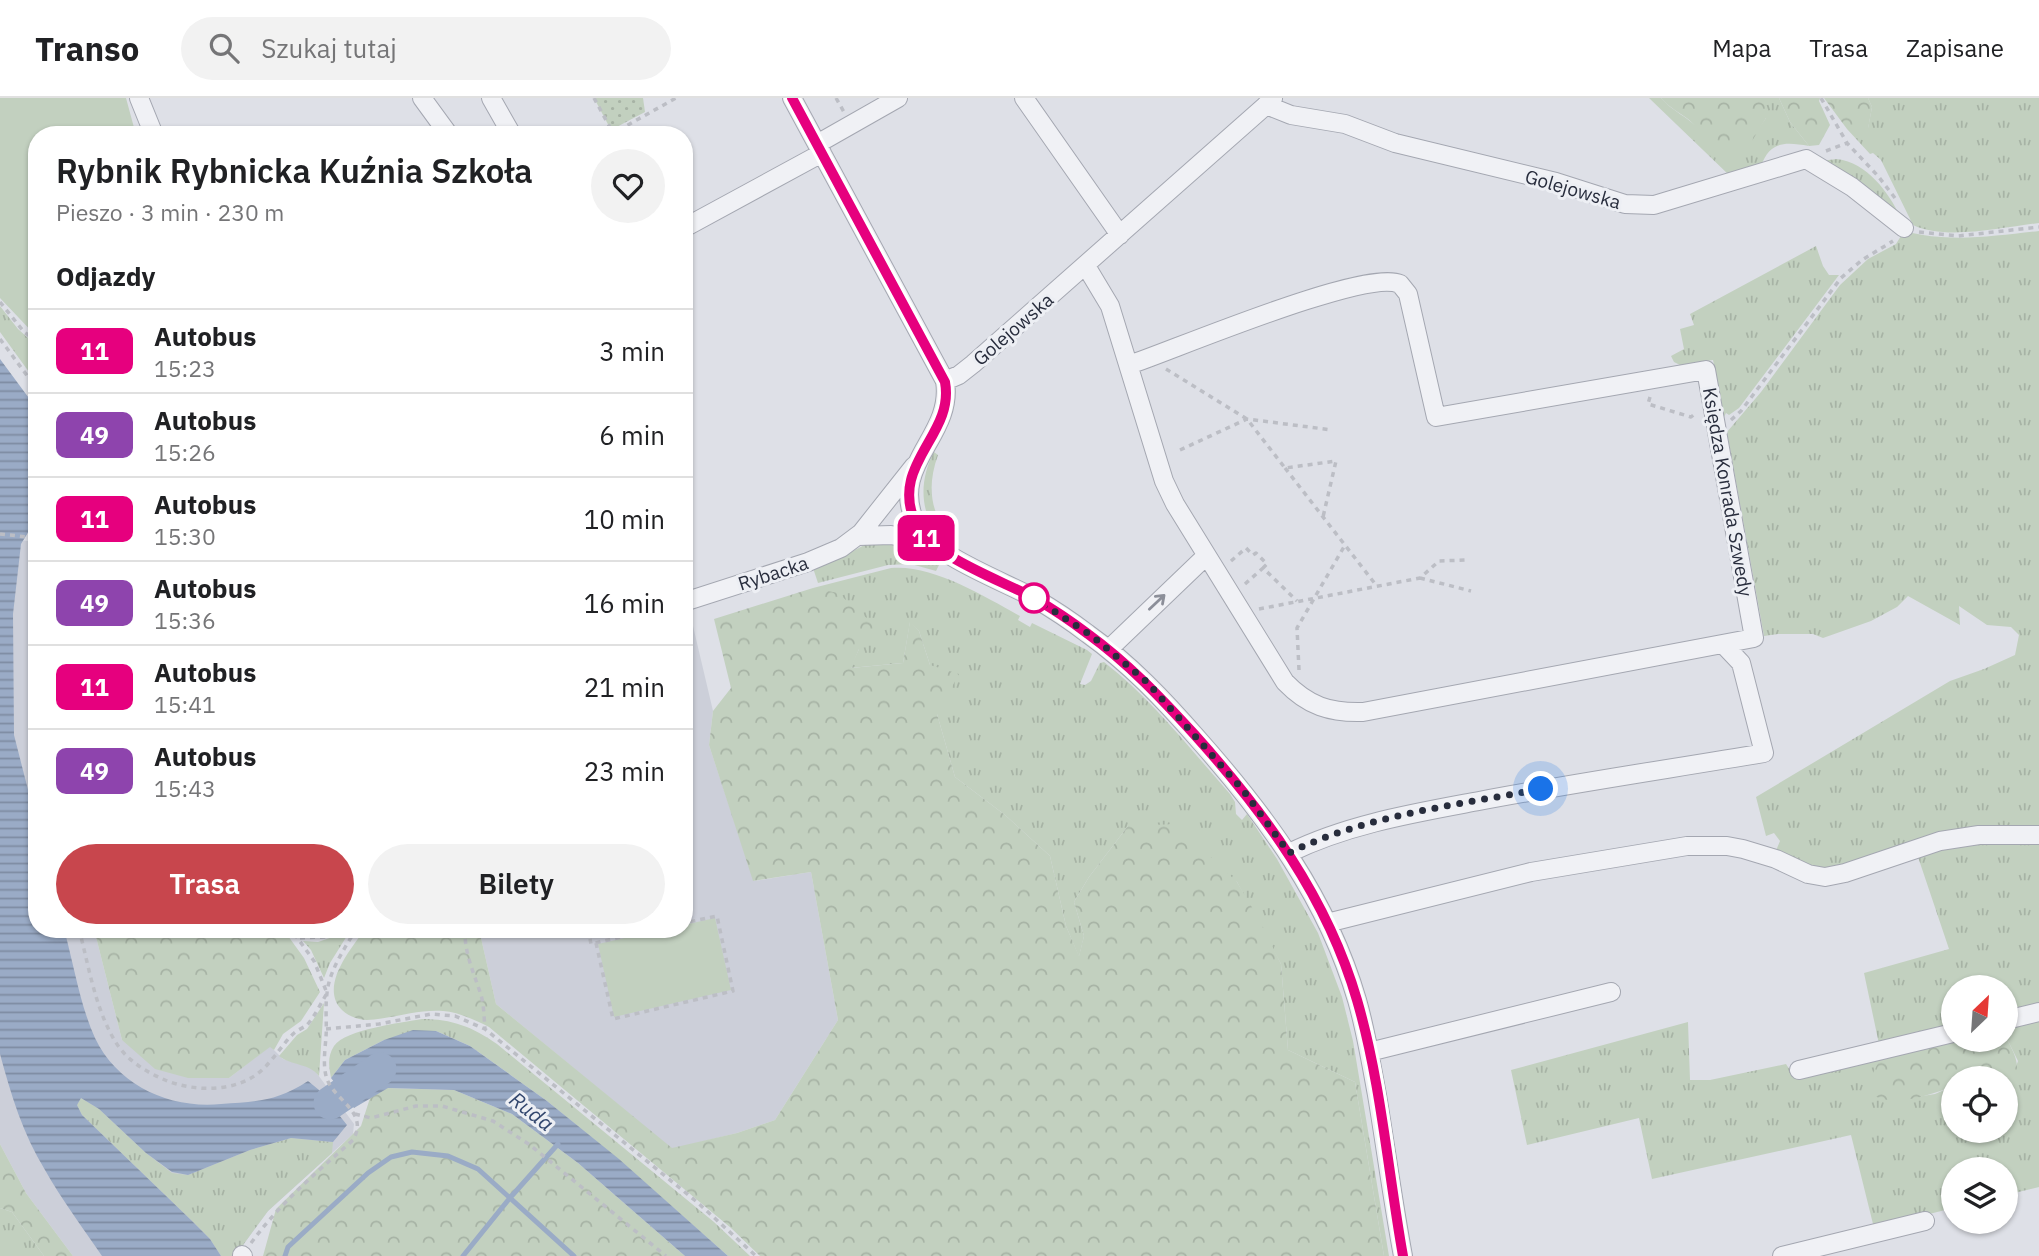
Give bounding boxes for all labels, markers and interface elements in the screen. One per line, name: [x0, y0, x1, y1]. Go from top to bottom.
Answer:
search box: [181, 17, 671, 80]
text: Transo: [35, 27, 139, 70]
icon: search: [205, 29, 243, 67]
text: Szukaj tutaj: [261, 31, 397, 65]
text: Mapa: [1712, 32, 1771, 64]
text: Trasa: [1809, 32, 1868, 64]
text: Zapisane: [1906, 32, 2004, 64]
text: Rybnik Rybnicka Kuźnia Szkoła: [56, 149, 533, 192]
button: heart: [591, 149, 665, 223]
street label: Golejowska: [1522, 164, 1624, 214]
text: Pieszo · 3 min · 230 m: [56, 197, 284, 227]
text: Odjazdy: [56, 259, 156, 293]
street label: Golejowska: [968, 288, 1058, 370]
text: Autobus: [154, 319, 256, 353]
text: 3 min: [599, 334, 665, 368]
text: 11: [80, 335, 109, 367]
text: 15:23: [154, 353, 216, 383]
street label: Księdza Konrada Szwedy: [1698, 386, 1758, 599]
text: Autobus: [154, 403, 256, 437]
text: 6 min: [599, 418, 665, 452]
text: 49: [80, 419, 109, 451]
text: 15:26: [154, 437, 216, 467]
text: Autobus: [154, 487, 256, 521]
text: 10 min: [584, 502, 665, 536]
text: 11: [80, 503, 109, 535]
line badge: 11: [894, 515, 958, 561]
text: 15:30: [154, 521, 216, 551]
text: 11: [912, 522, 940, 554]
street label: Rybacka: [735, 550, 811, 596]
text: Autobus: [154, 571, 256, 605]
unlabelled marker: [1019, 583, 1049, 613]
text: 16 min: [584, 586, 665, 620]
text: 49: [80, 587, 109, 619]
one-way arrow: [1148, 593, 1165, 610]
text: 15:36: [154, 605, 216, 635]
text: Autobus: [154, 655, 256, 689]
text: 21 min: [584, 670, 665, 704]
text: 11: [80, 671, 109, 703]
text: 15:41: [154, 689, 216, 719]
text: Autobus: [154, 739, 256, 773]
text: 23 min: [584, 754, 665, 788]
text: 49: [80, 755, 109, 787]
your location: [1523, 771, 1558, 806]
text: 15:43: [154, 773, 216, 803]
button: Trasa: [56, 844, 354, 924]
button: Bilety: [368, 844, 665, 924]
north arrow: [1941, 975, 2018, 1052]
map controls: [1941, 975, 2018, 1234]
button: locate: [1941, 1066, 2018, 1143]
water label: Ruda: [504, 1085, 560, 1137]
button: layers: [1941, 1157, 2018, 1234]

